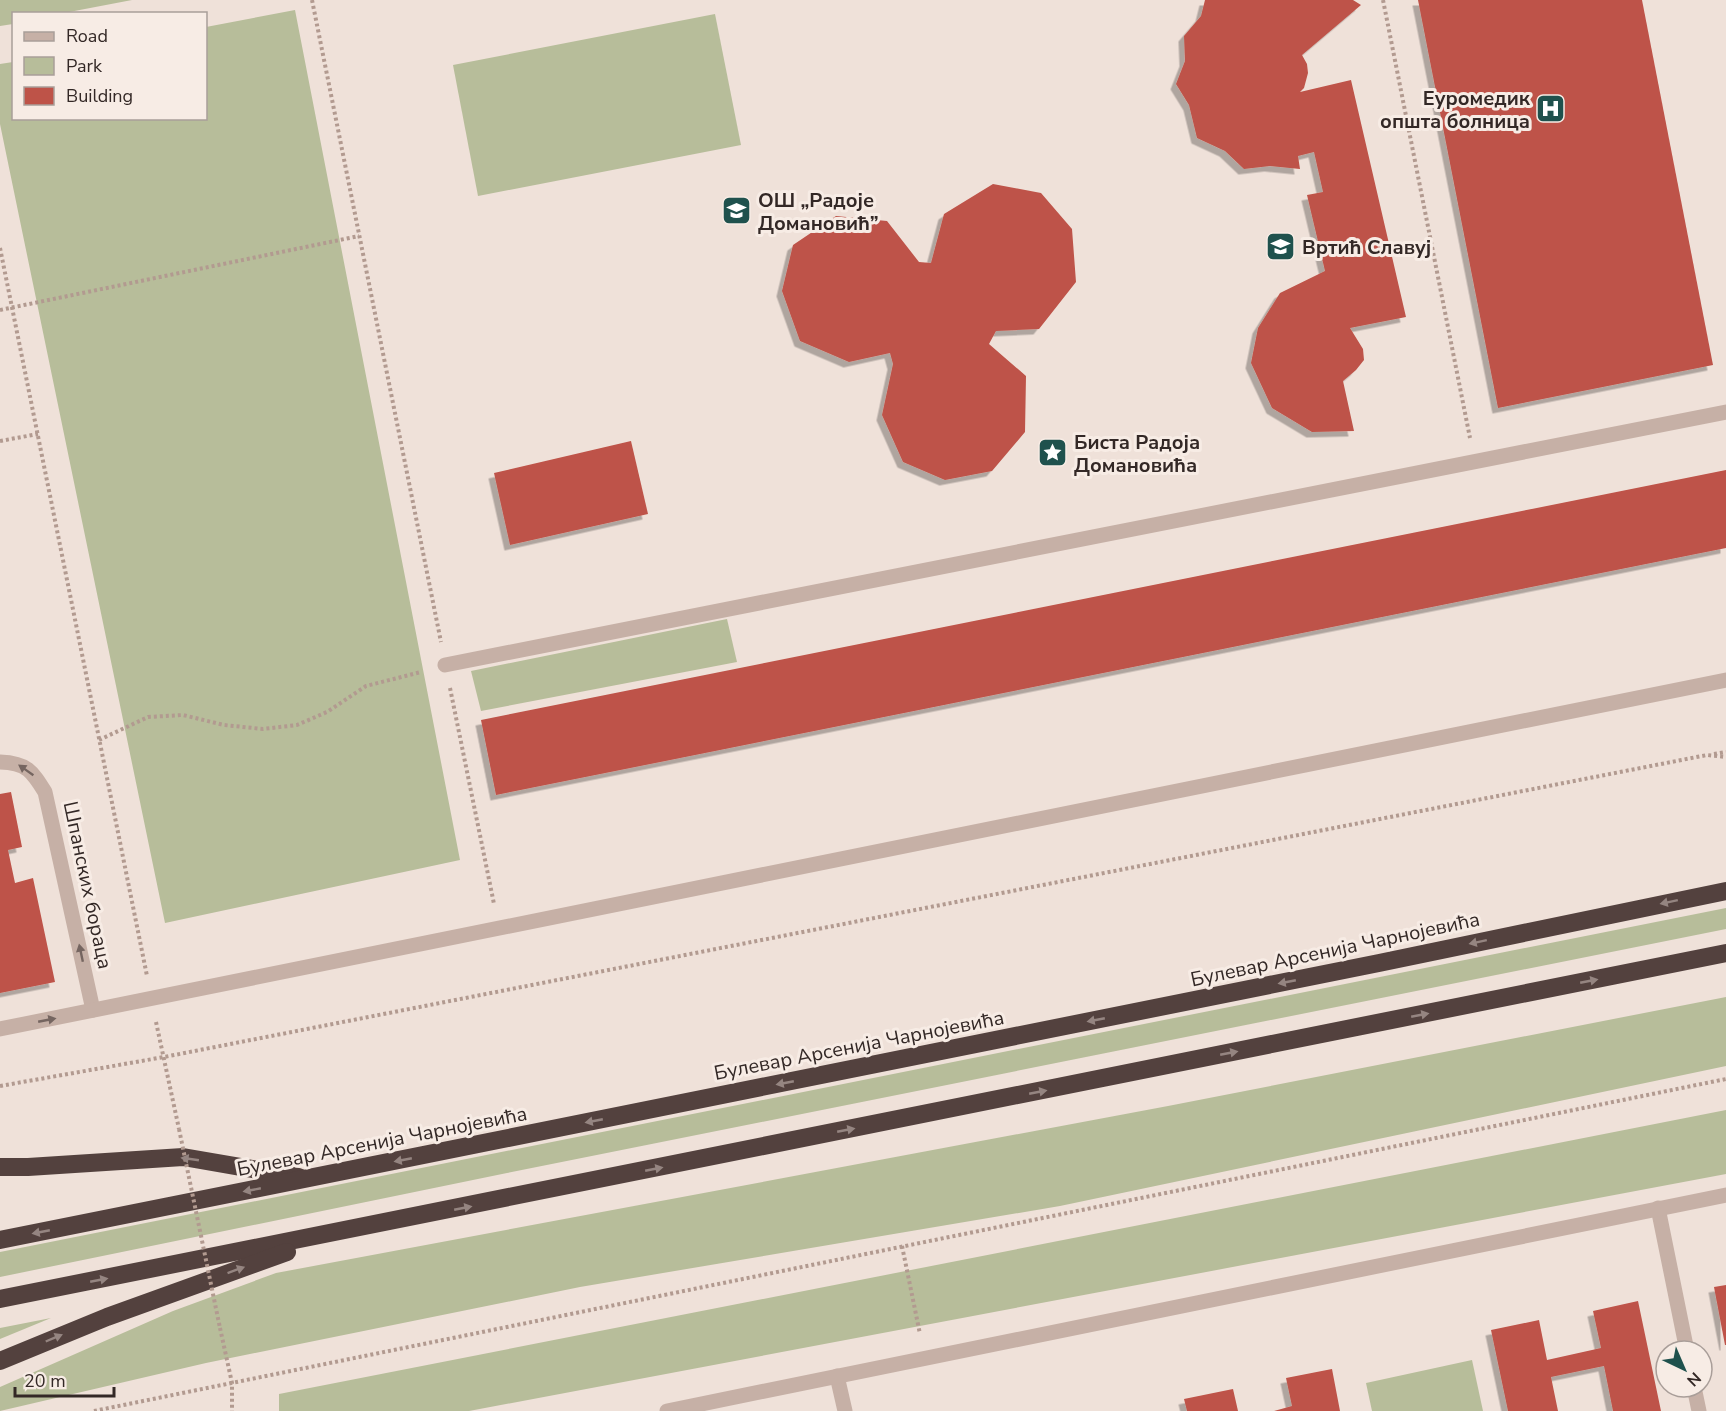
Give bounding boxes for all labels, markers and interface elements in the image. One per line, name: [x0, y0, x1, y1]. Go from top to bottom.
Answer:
legend: [12, 12, 207, 120]
text: Road: [66, 24, 108, 48]
text: Park: [66, 54, 103, 78]
text: Building: [66, 84, 133, 108]
place label: Еуромедик општа болница: [1380, 85, 1531, 135]
hospital icon: Еуромедик општа болница: [1535, 93, 1567, 125]
place label: ОШ „Радоје Домановић”: [758, 187, 879, 237]
school or university icon: ОШ „Радоје Домановић”: [721, 195, 753, 227]
school or university icon: Вртић Славуј: [1265, 231, 1297, 263]
place label: Вртић Славуј: [1302, 234, 1431, 261]
place label: Биста Радоја Домановића: [1074, 429, 1200, 479]
place icon: Биста Радоја Домановића: [1037, 437, 1069, 469]
one-way arrow: [19, 764, 35, 776]
street label: Шпанских бораца: [57, 799, 118, 971]
one-way arrow: [1659, 898, 1678, 908]
street label: Булевар Арсенија Чарнојевића: [1188, 906, 1482, 993]
one-way arrow: [1469, 938, 1487, 948]
one-way arrow: [76, 943, 85, 962]
one-way arrow: [1579, 976, 1598, 985]
one-way arrow: [1277, 978, 1296, 987]
street label: Булевар Арсенија Чарнојевића: [712, 1004, 1006, 1087]
one-way arrow: [1411, 1010, 1430, 1019]
one-way arrow: [37, 1015, 56, 1024]
one-way arrow: [1086, 1016, 1105, 1025]
one-way arrow: [1219, 1048, 1238, 1057]
one-way arrow: [776, 1079, 795, 1088]
one-way arrow: [1028, 1087, 1047, 1096]
street label: Булевар Арсенија Чарнојевића: [235, 1100, 529, 1183]
one-way arrow: [584, 1117, 603, 1126]
one-way arrow: [837, 1125, 856, 1134]
one-way arrow: [180, 1154, 199, 1163]
one-way arrow: [393, 1156, 412, 1165]
one-way arrow: [645, 1164, 664, 1173]
one-way arrow: [243, 1186, 262, 1195]
one-way arrow: [454, 1203, 473, 1212]
one-way arrow: [31, 1228, 50, 1237]
one-way arrow: [228, 1265, 246, 1275]
one-way arrow: [89, 1275, 108, 1284]
one-way arrow: [45, 1333, 63, 1343]
north arrow: [1654, 1339, 1714, 1399]
scale bar: [15, 1360, 114, 1398]
text: N: [1682, 1367, 1706, 1391]
text: 20 m: [24, 1369, 66, 1393]

